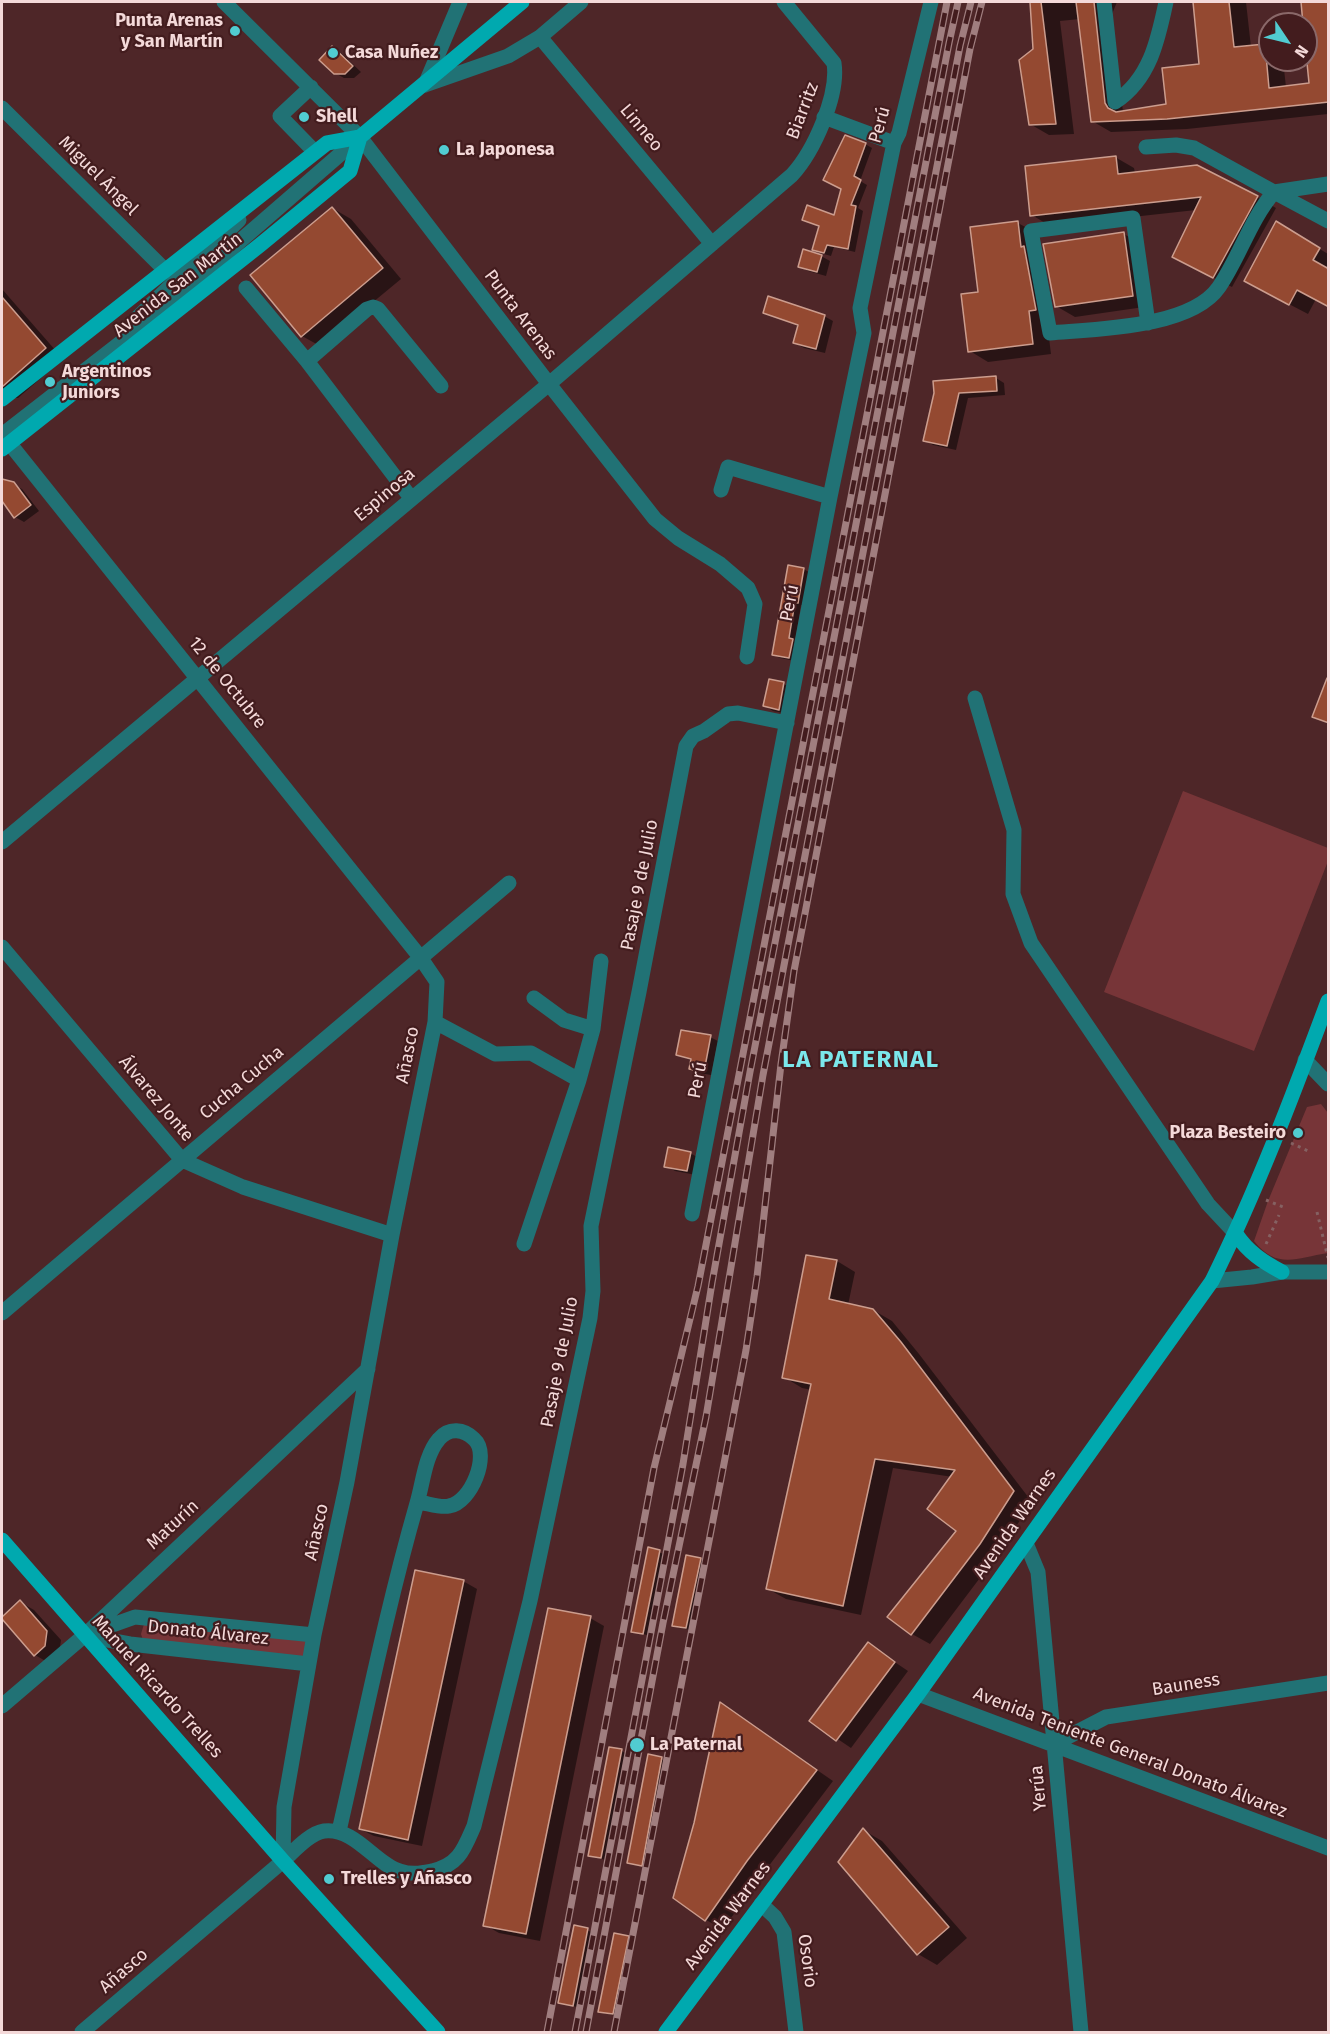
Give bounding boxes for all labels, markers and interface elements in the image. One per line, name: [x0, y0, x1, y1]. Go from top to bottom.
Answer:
place label: Punta Arenas y San Martín: [115, 10, 223, 52]
north arrow: [1258, 12, 1318, 72]
marker: Punta Arenas y San Martín: [228, 24, 242, 38]
place label: Casa Nuñez: [345, 42, 438, 64]
text: N: [1291, 42, 1312, 61]
marker: Casa Nuñez: [326, 46, 340, 60]
street label: Biarritz: [782, 80, 824, 142]
street label: Linneo: [615, 100, 667, 156]
street label: Perú: [864, 104, 896, 146]
place label: Shell: [316, 106, 357, 128]
marker: Shell: [297, 110, 311, 124]
street label: Miguel Ángel: [54, 132, 142, 220]
place label: La Japonesa: [456, 139, 555, 161]
marker: La Japonesa: [437, 143, 451, 157]
street label: Avenida San Martín: [109, 228, 247, 342]
street label: Punta Arenas: [479, 266, 561, 364]
place label: Argentinos Juniors: [62, 361, 151, 404]
marker: Argentinos Juniors: [43, 375, 57, 389]
street label: Espinosa: [350, 463, 420, 527]
street label: Perú: [776, 583, 804, 623]
street label: 12 de Octubre: [183, 633, 271, 733]
street label: Pasaje 9 de Julio: [617, 818, 663, 952]
street label: Añasco: [392, 1025, 424, 1085]
street label: Cucha Cucha: [196, 1042, 288, 1124]
district label: LA PATERNAL: [782, 1046, 940, 1074]
street label: Álvarez Jonte: [114, 1052, 198, 1146]
street label: Perú: [684, 1060, 712, 1100]
place label: Plaza Besteiro: [1170, 1122, 1286, 1144]
marker: Plaza Besteiro: [1291, 1126, 1305, 1140]
street label: Pasaje 9 de Julio: [537, 1295, 583, 1429]
street label: Avenida Warnes: [969, 1465, 1061, 1583]
street label: Maturín: [142, 1496, 204, 1554]
street label: Añasco: [300, 1502, 334, 1562]
street label: Manuel Ricardo Trelles: [87, 1611, 227, 1763]
street label: Donato Álvarez: [146, 1616, 270, 1650]
street label: Bauness: [1151, 1669, 1221, 1701]
street label: Avenida Teniente General Donato Álvarez: [970, 1683, 1290, 1823]
place label: La Paternal: [650, 1734, 742, 1756]
marker: La Paternal: [628, 1736, 646, 1754]
street label: Yerúa: [1026, 1764, 1052, 1812]
street label: Avenida Warnes: [680, 1858, 776, 1974]
place label: Trelles y Añasco: [341, 1868, 472, 1890]
marker: Trelles y Añasco: [322, 1872, 336, 1886]
street label: Osorio: [793, 1933, 821, 1989]
street label: Añasco: [95, 1944, 153, 1998]

